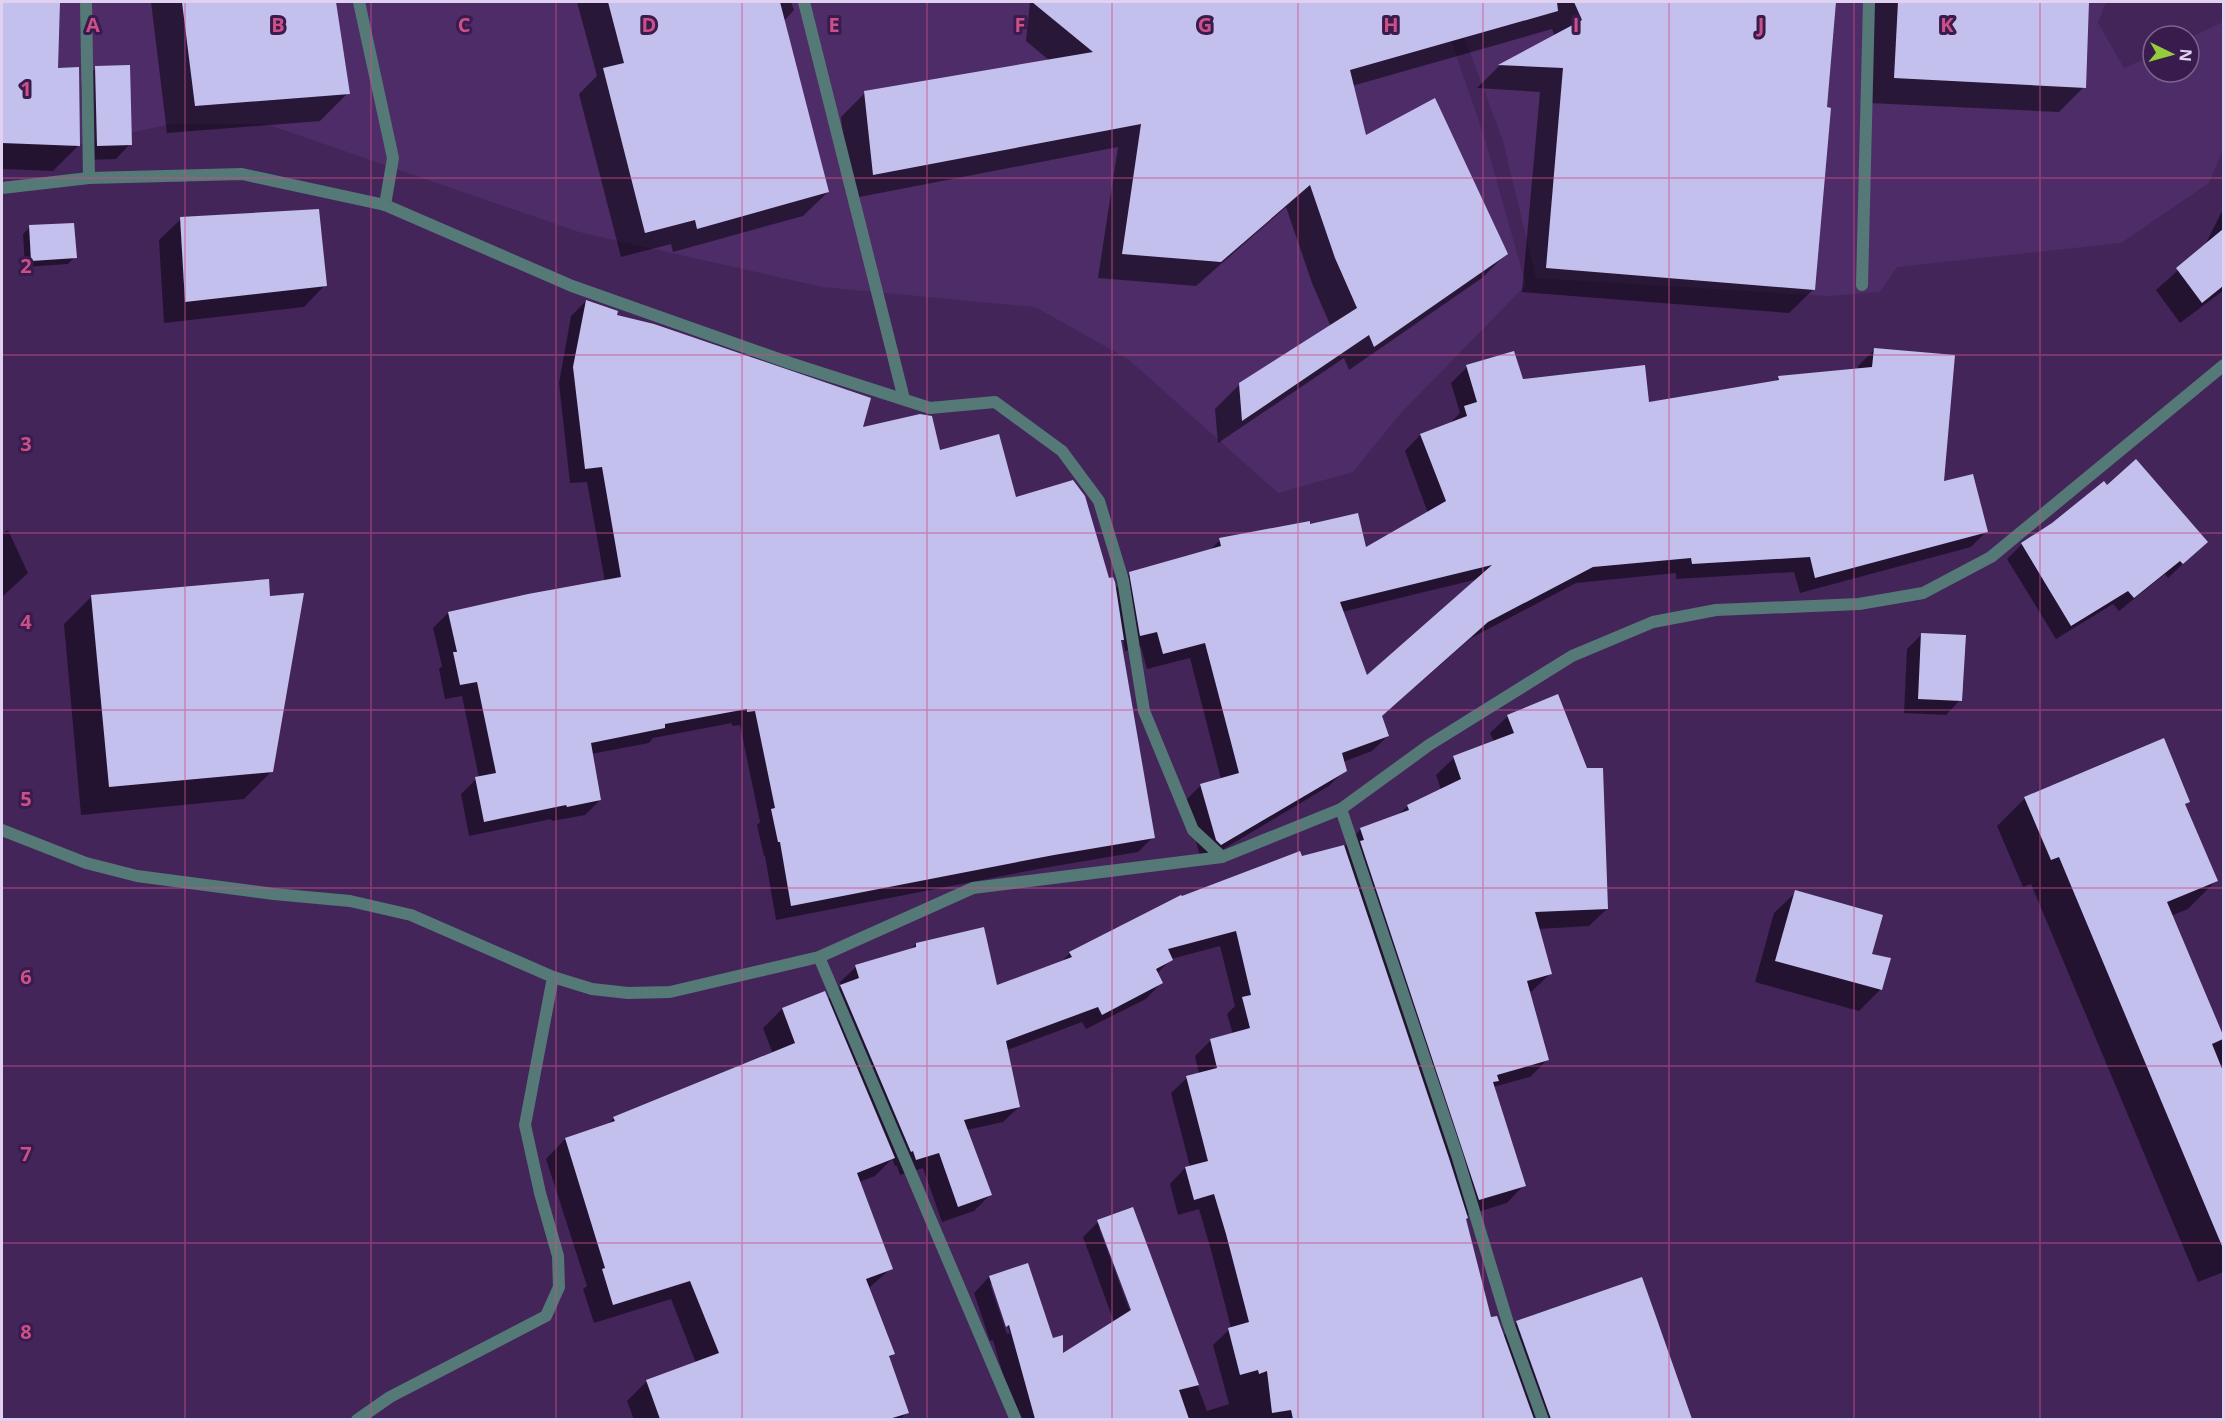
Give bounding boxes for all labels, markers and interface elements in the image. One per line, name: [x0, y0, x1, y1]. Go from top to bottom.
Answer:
text: A: [86, 11, 100, 38]
text: B: [271, 11, 285, 38]
text: C: [458, 11, 471, 38]
text: D: [642, 11, 656, 38]
text: E: [828, 11, 840, 38]
text: F: [1015, 11, 1025, 38]
text: G: [1198, 11, 1212, 38]
text: H: [1383, 11, 1399, 38]
text: I: [1573, 11, 1579, 38]
text: J: [1756, 11, 1764, 38]
text: K: [1940, 11, 1954, 38]
north arrow: [2141, 24, 2201, 84]
text: N: [2174, 48, 2197, 63]
text: 1: [20, 75, 32, 102]
text: 2: [20, 252, 32, 279]
text: 3: [20, 430, 32, 457]
text: 4: [20, 608, 32, 635]
text: 5: [20, 785, 32, 812]
text: 6: [20, 963, 32, 990]
text: 7: [20, 1140, 32, 1167]
text: 8: [20, 1318, 32, 1345]

